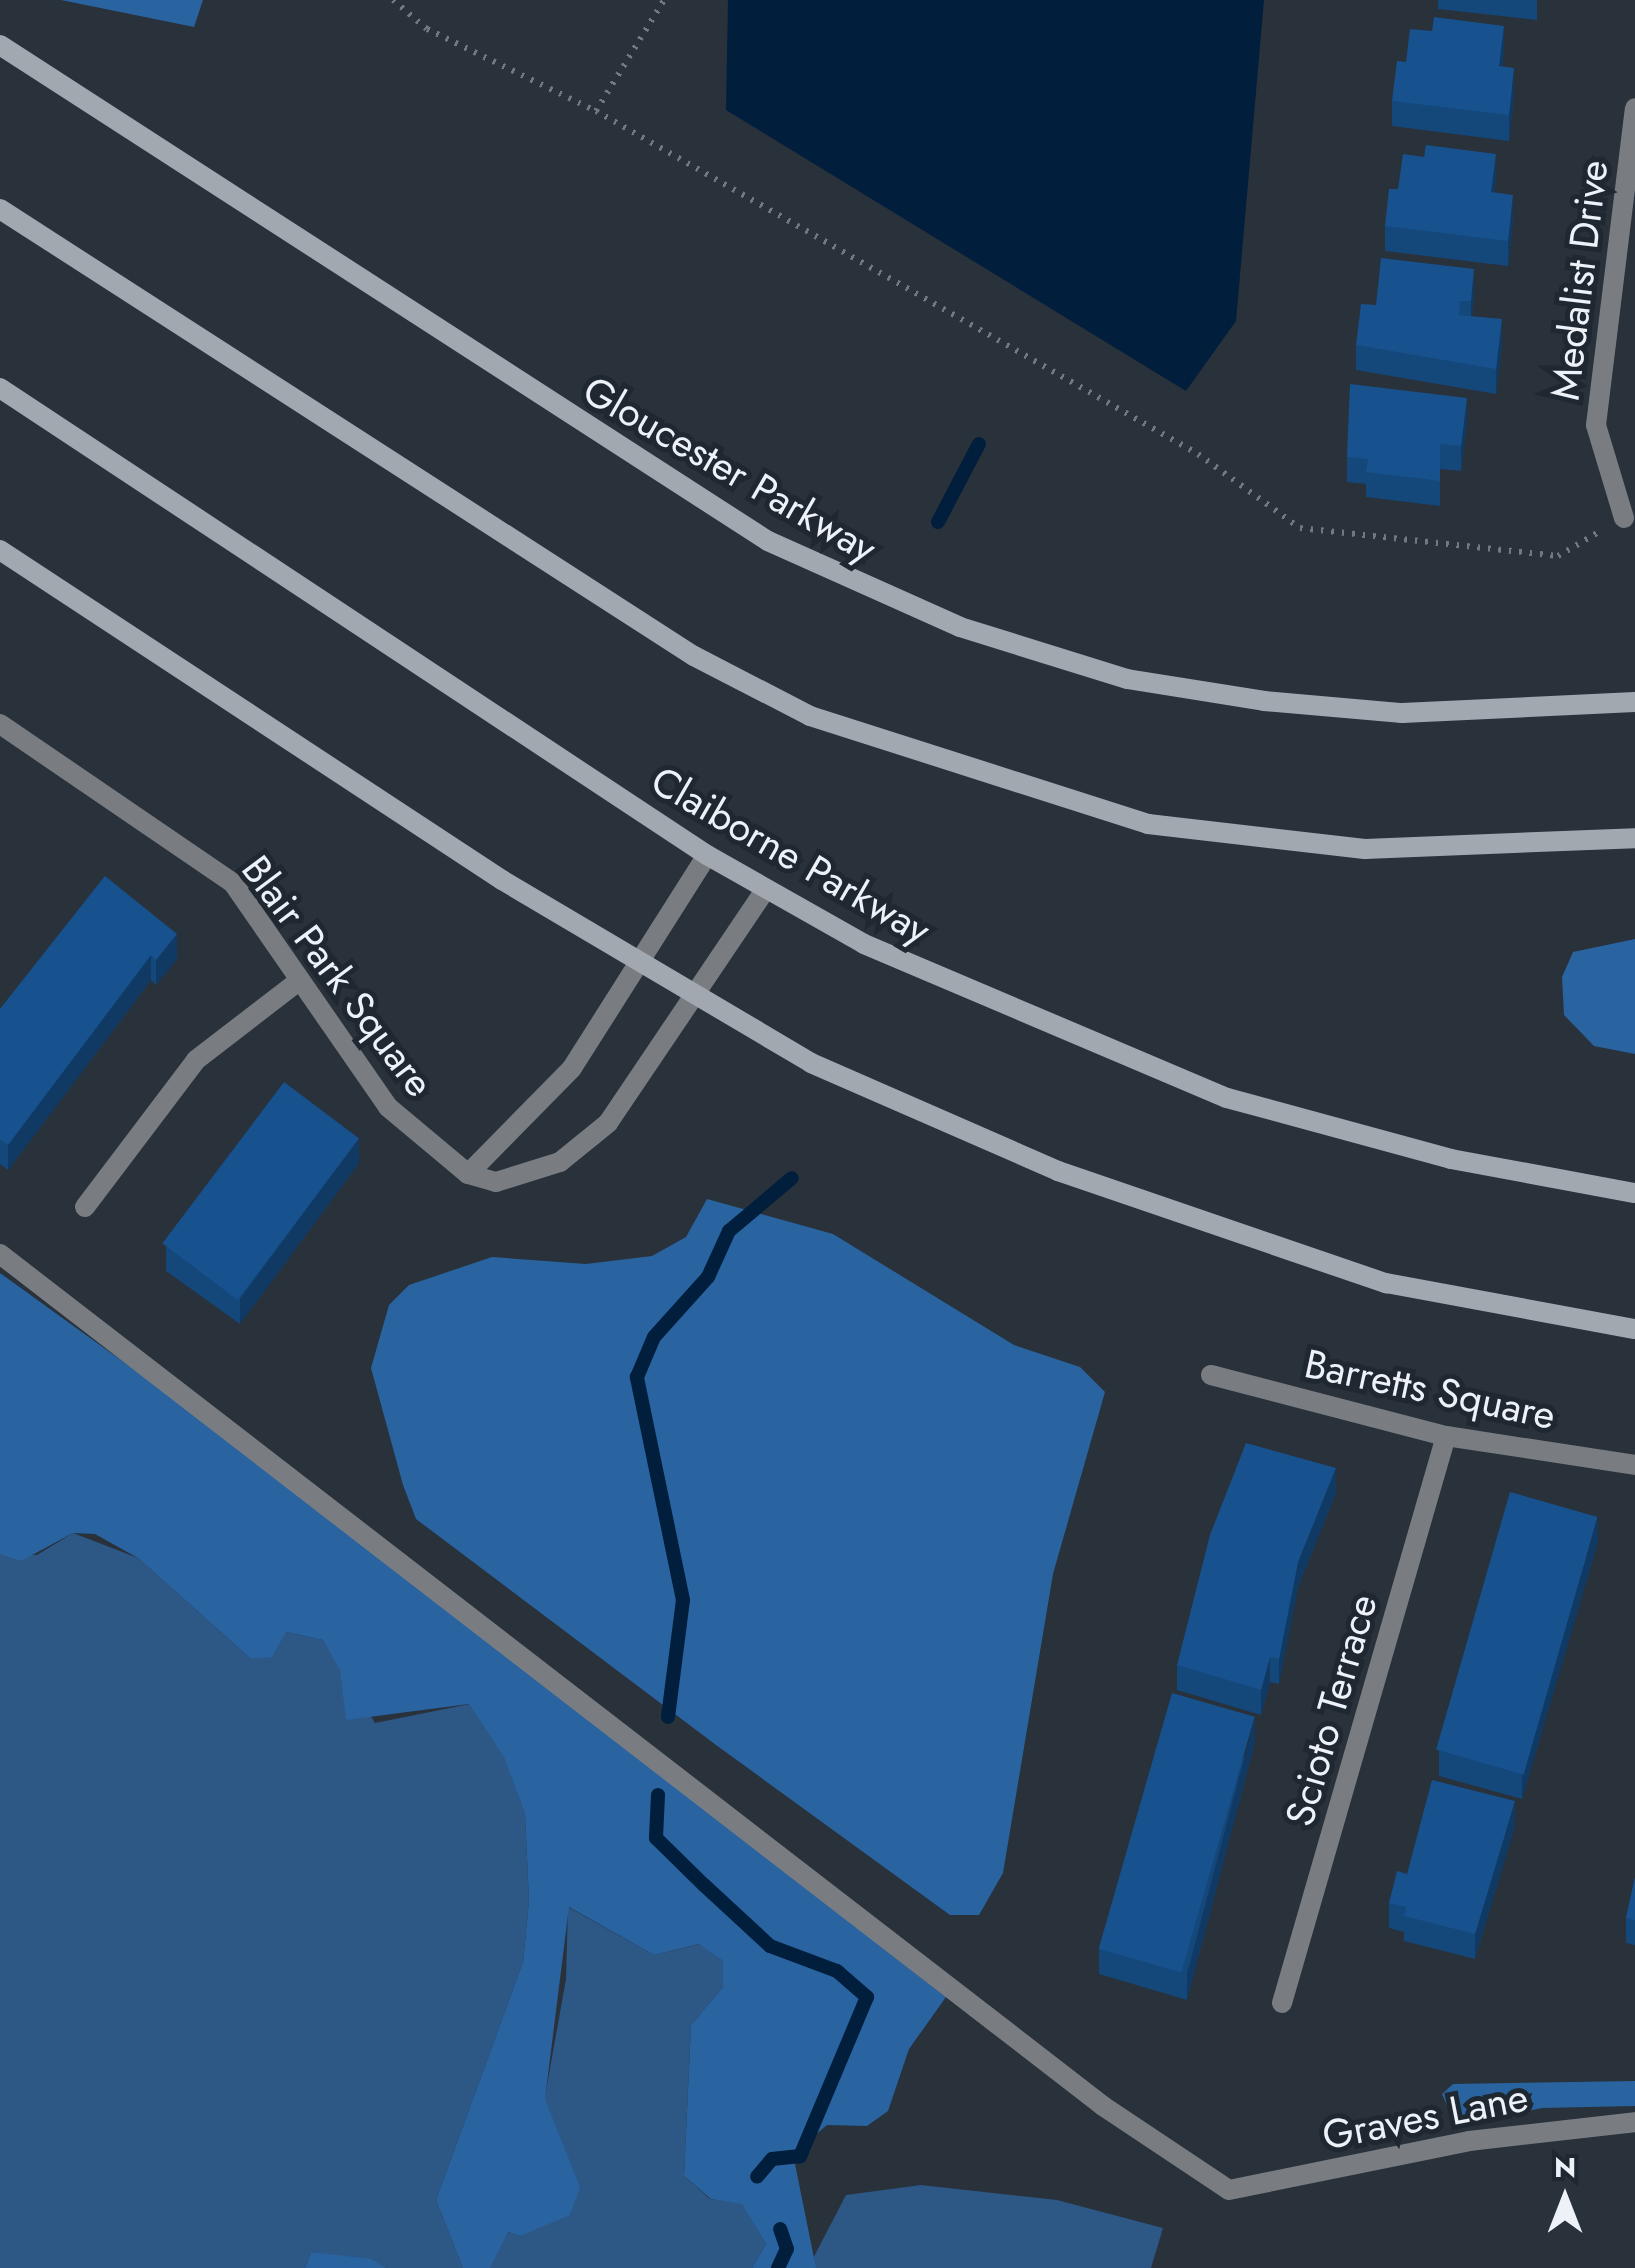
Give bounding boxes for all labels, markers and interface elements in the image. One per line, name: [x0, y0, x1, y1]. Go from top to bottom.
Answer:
street label: Medalist Drive: [1540, 157, 1618, 403]
street label: Gloucester Parkway: [575, 366, 885, 572]
street label: Claiborne Parkway: [643, 756, 939, 954]
street label: Blair Park Square: [232, 846, 444, 1106]
street label: Barretts Square: [1300, 1339, 1560, 1439]
street label: Scioto Terrace: [1275, 1589, 1387, 1831]
street label: Graves Lane: [1318, 2073, 1532, 2159]
text: N: [1554, 2147, 1576, 2188]
north arrow: [1515, 2148, 1615, 2248]

